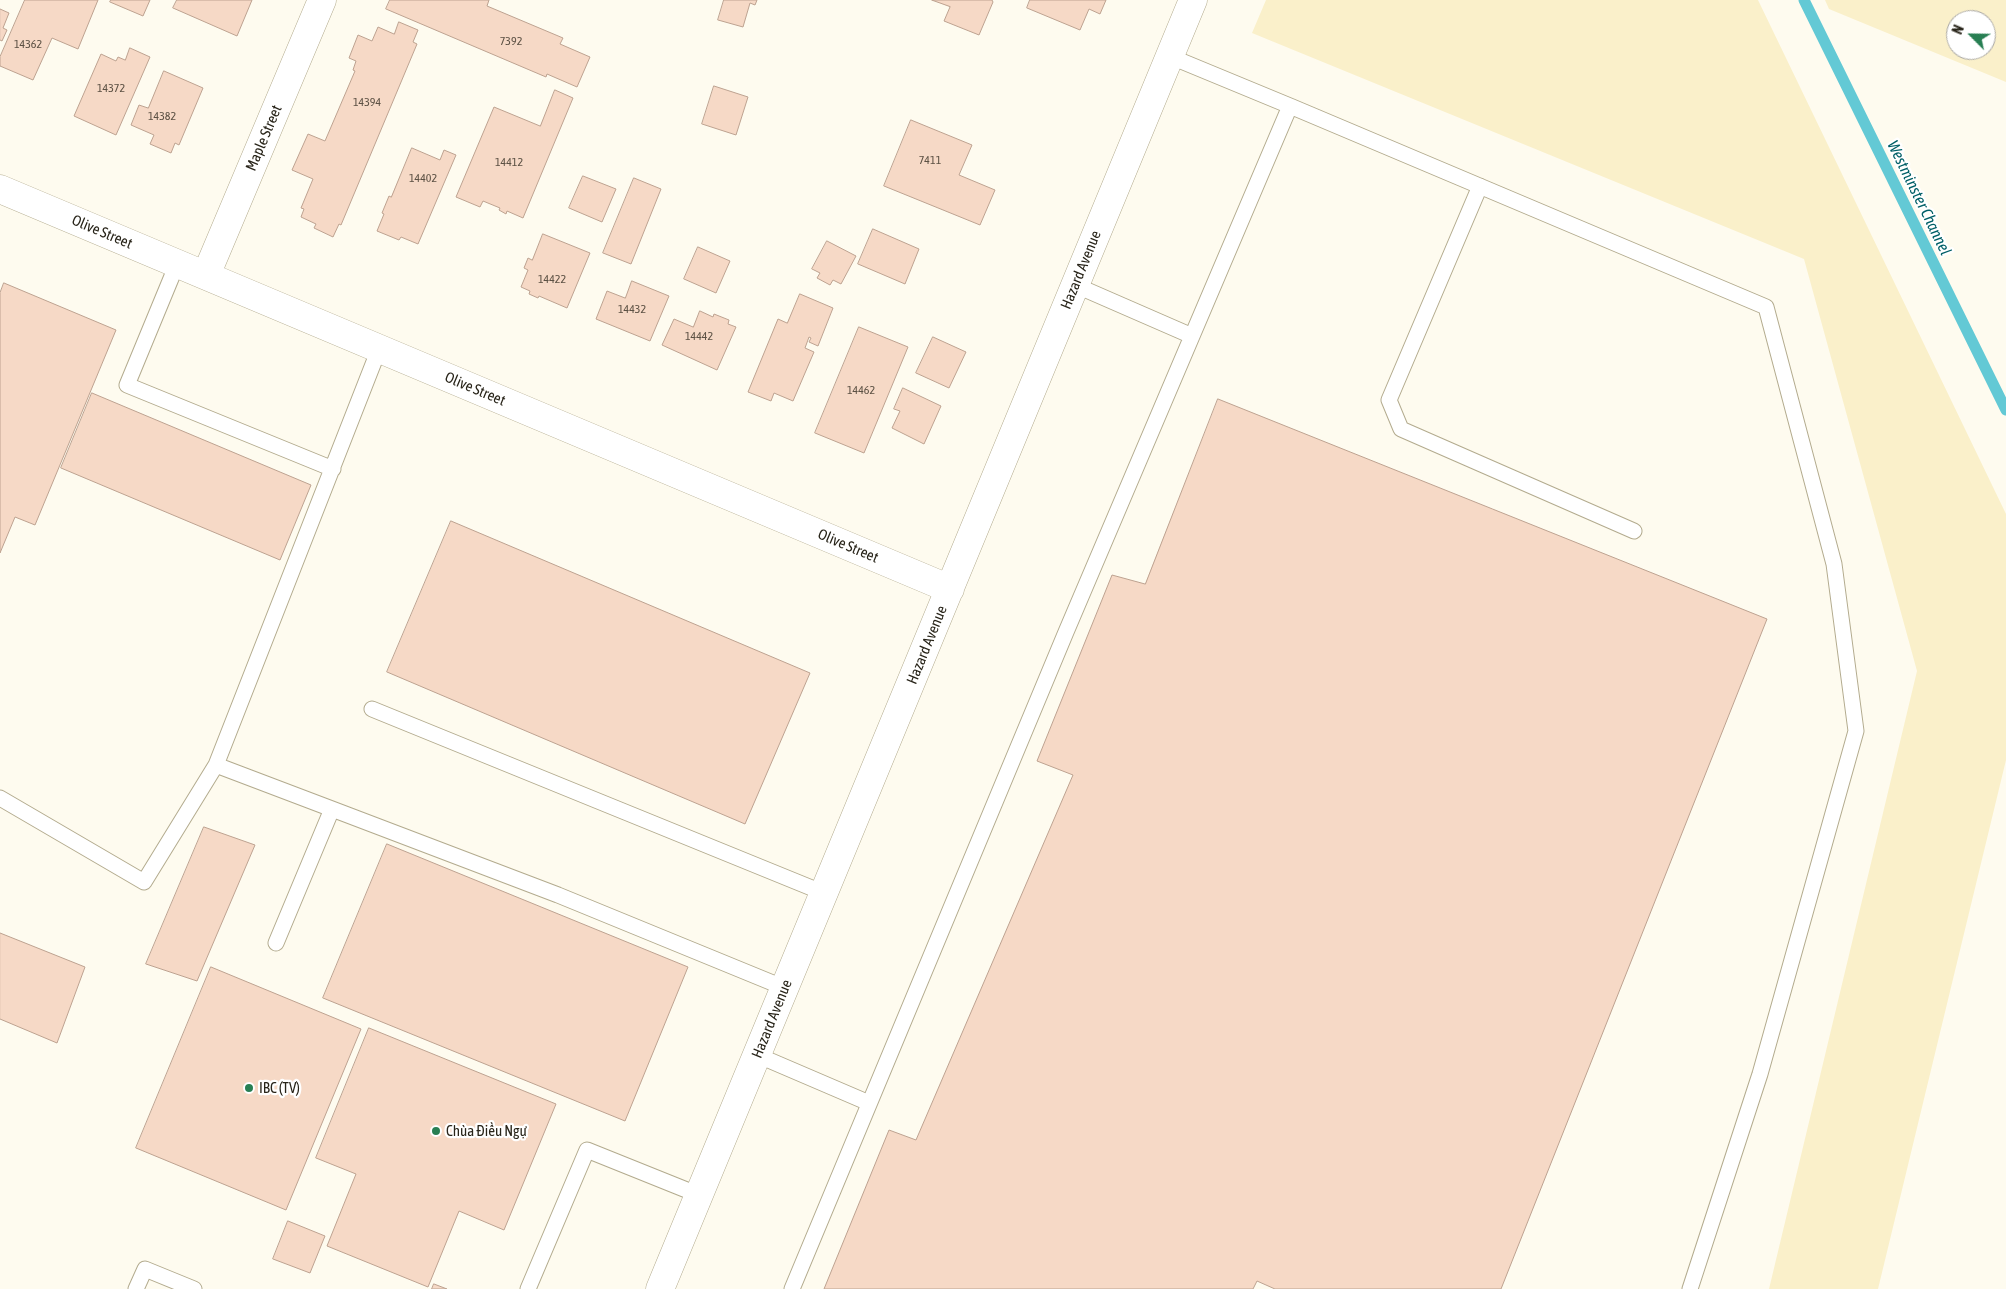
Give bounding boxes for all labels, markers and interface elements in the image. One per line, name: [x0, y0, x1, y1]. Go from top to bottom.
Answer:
north arrow: [1946, 10, 1996, 60]
text: N: [1949, 23, 1967, 36]
house number: 7392: [500, 34, 522, 48]
house number: 14362: [14, 37, 42, 51]
house number: 14372: [97, 81, 125, 95]
house number: 14394: [353, 95, 381, 109]
street label: Maple Street: [242, 102, 286, 174]
house number: 14382: [148, 109, 176, 123]
water label: Westminster Channel: [1883, 137, 1955, 259]
house number: 7411: [919, 153, 941, 167]
house number: 14412: [495, 155, 523, 169]
house number: 14402: [409, 171, 437, 185]
street label: Olive Street: [69, 211, 135, 253]
street label: Hazard Avenue: [1057, 228, 1105, 312]
house number: 14422: [538, 272, 566, 286]
house number: 14432: [618, 302, 646, 316]
house number: 14442: [685, 329, 713, 343]
street label: Olive Street: [442, 368, 508, 410]
house number: 14462: [847, 383, 875, 397]
street label: Olive Street: [815, 525, 881, 567]
street label: Hazard Avenue: [903, 603, 951, 687]
street label: Hazard Avenue: [748, 977, 796, 1061]
place label: IBC (TV): [259, 1079, 300, 1097]
marker: IBC (TV): [243, 1082, 255, 1094]
place label: Chùa Điều Ngự: [446, 1122, 527, 1140]
marker: Chùa Điều Ngự: [430, 1125, 442, 1137]

